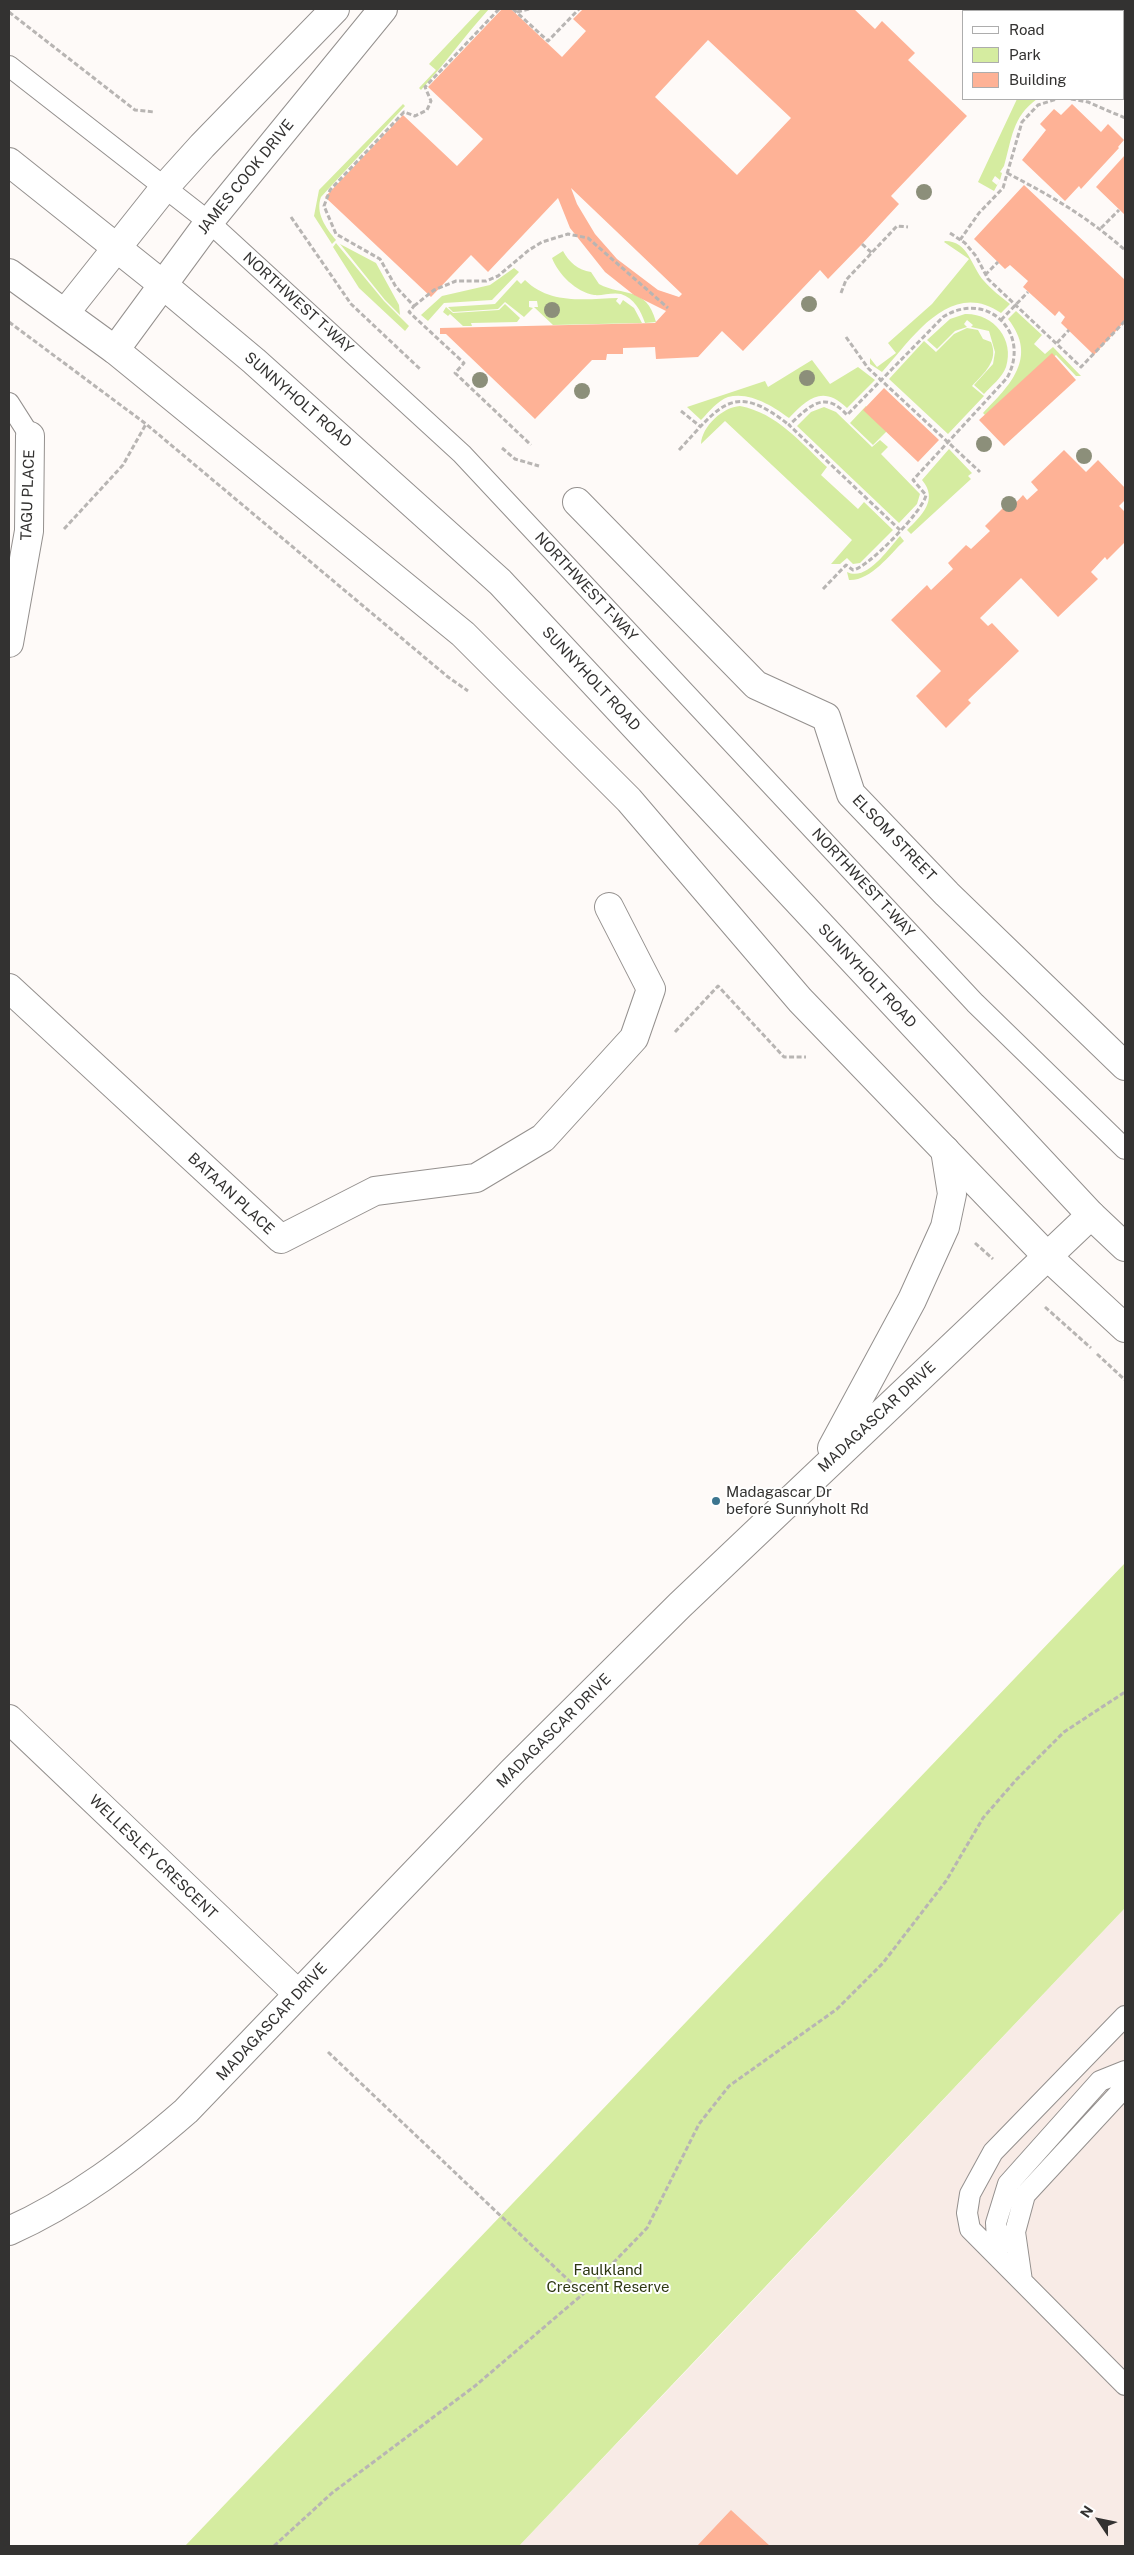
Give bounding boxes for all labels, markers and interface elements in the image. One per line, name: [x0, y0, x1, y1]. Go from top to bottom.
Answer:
legend: [962, 10, 1124, 100]
text: Road: [1009, 21, 1045, 38]
text: Park: [1009, 46, 1041, 63]
text: Building: [1009, 71, 1067, 88]
street label: JAMES COOK DRIVE: [194, 116, 298, 238]
street label: NORTHWEST T-WAY: [239, 249, 357, 357]
street label: SUNNYHOLT ROAD: [241, 349, 355, 451]
street label: TAGU PLACE: [17, 449, 39, 541]
street label: NORTHWEST T-WAY: [531, 529, 641, 645]
street label: SUNNYHOLT ROAD: [538, 623, 644, 735]
street label: ELSOM STREET: [848, 791, 940, 885]
street label: NORTHWEST T-WAY: [808, 825, 918, 941]
street label: SUNNYHOLT ROAD: [814, 920, 920, 1032]
street label: BATAAN PLACE: [184, 1149, 278, 1239]
street label: MADAGASCAR DRIVE: [815, 1358, 939, 1476]
place label: Madagascar Dr before Sunnyholt Rd: [726, 1483, 869, 1518]
marker: Madagascar Dr before Sunnyholt Rd: [710, 1495, 722, 1507]
street label: MADAGASCAR DRIVE: [493, 1670, 615, 1792]
street label: WELLESLEY CRESCENT: [85, 1791, 221, 1923]
street label: MADAGASCAR DRIVE: [213, 1960, 331, 2084]
park label: Faulkland Crescent Reserve: [547, 2261, 669, 2296]
north arrow: [1074, 2495, 1124, 2545]
text: N: [1077, 2503, 1096, 2521]

